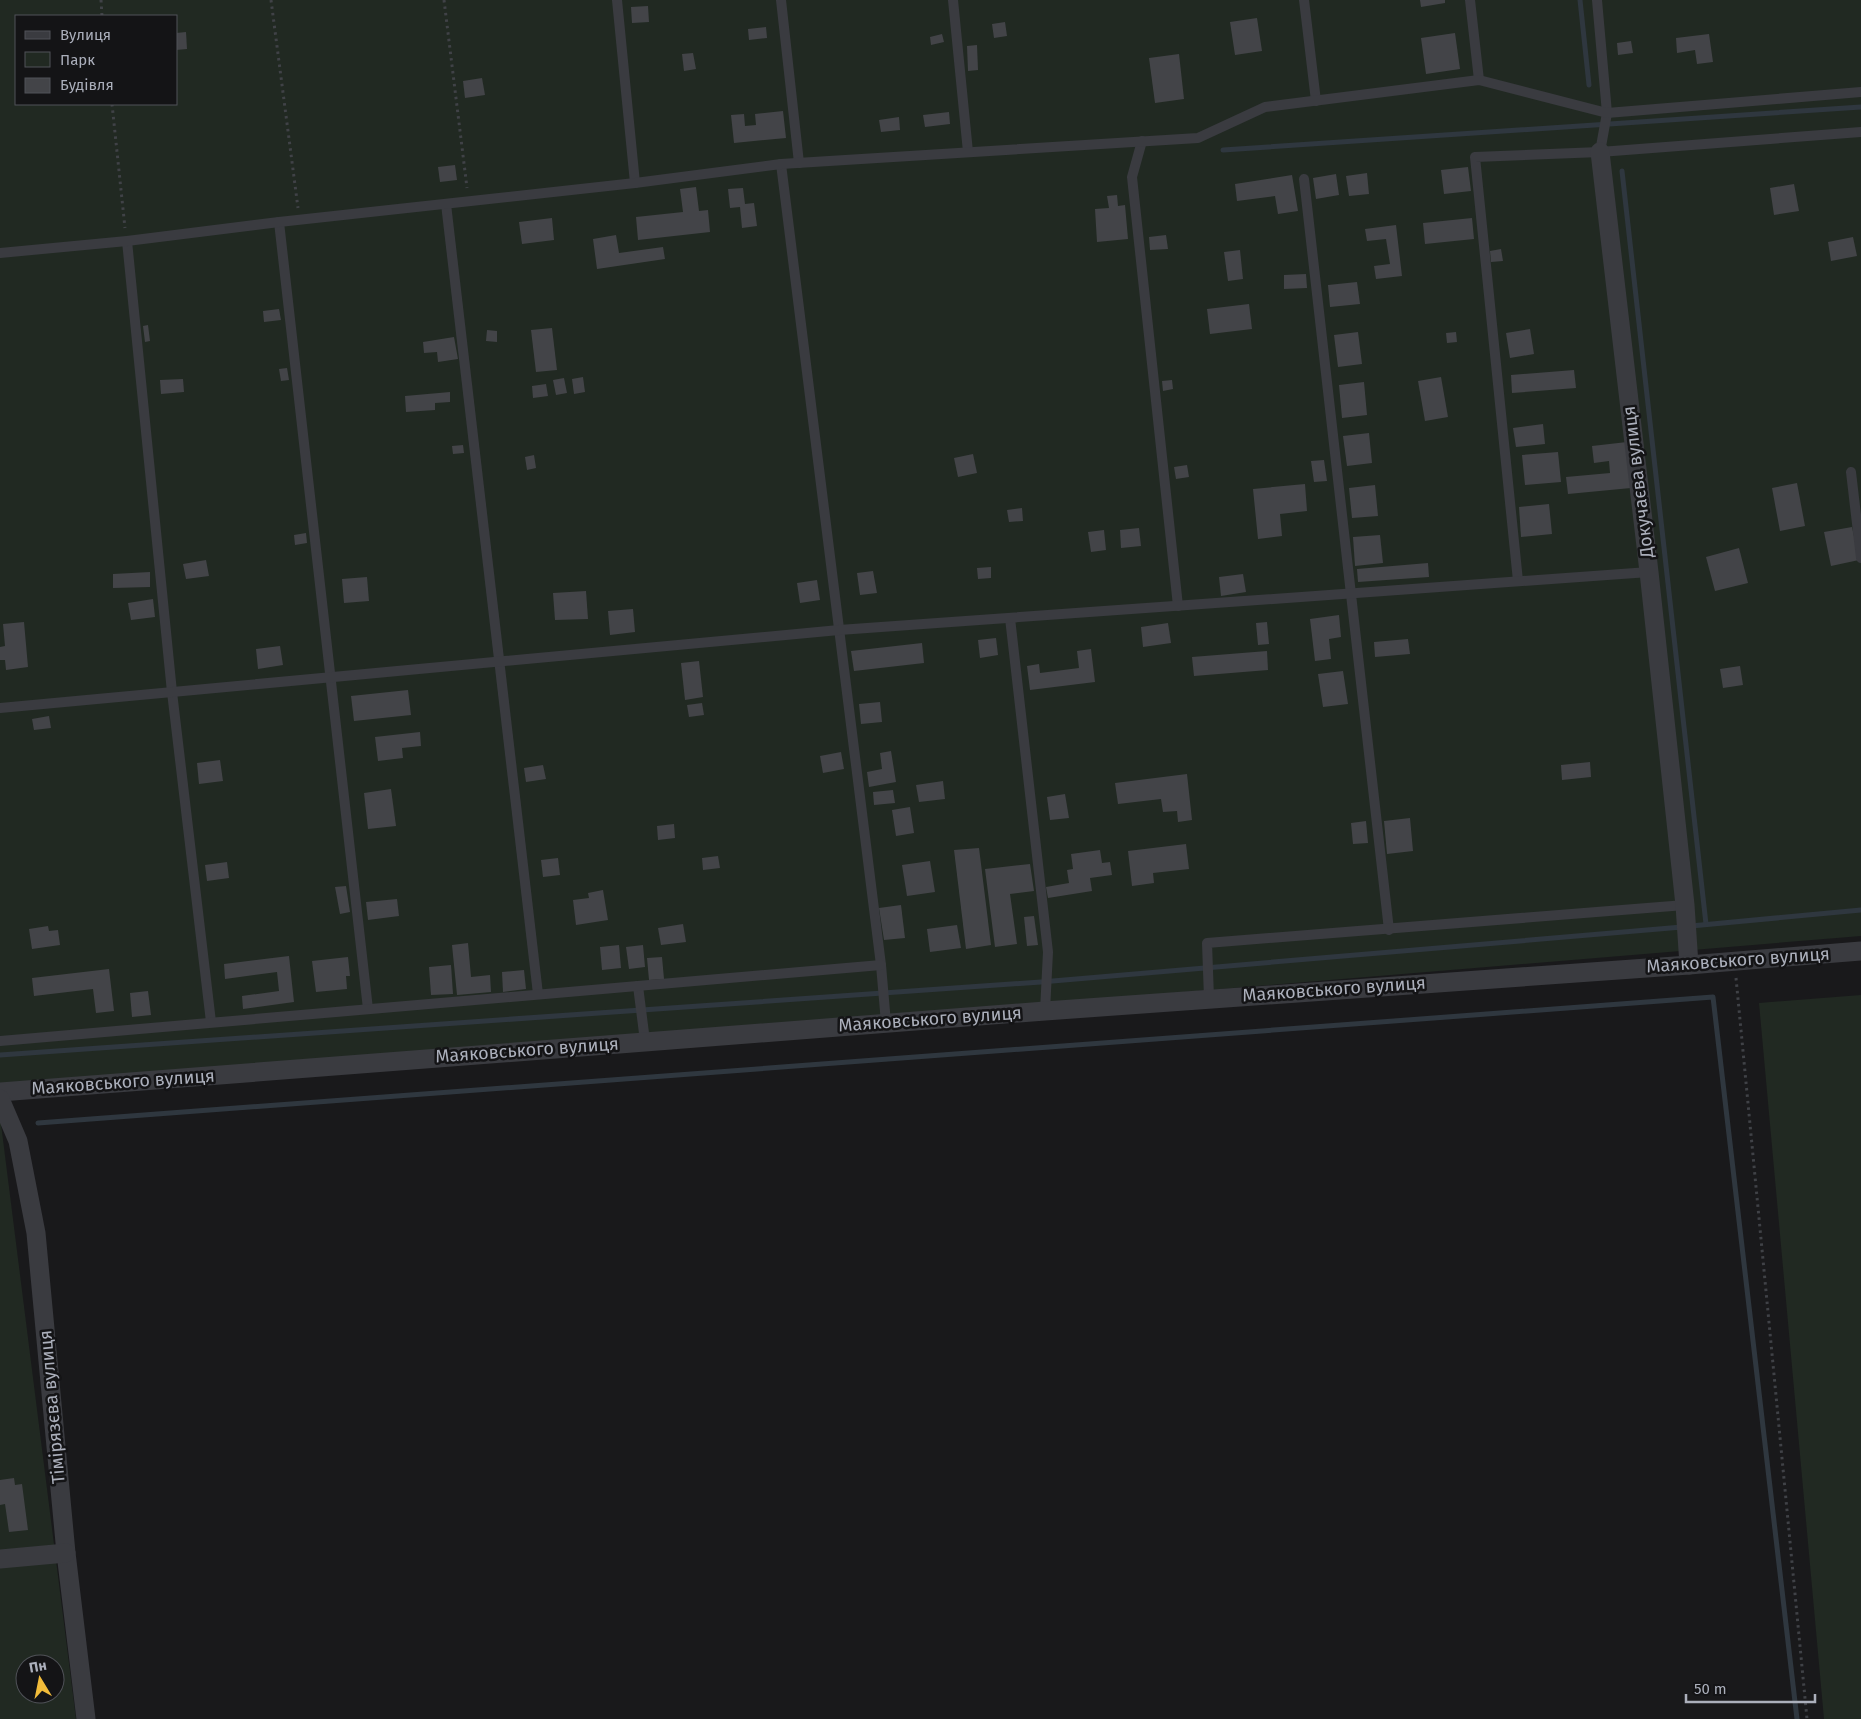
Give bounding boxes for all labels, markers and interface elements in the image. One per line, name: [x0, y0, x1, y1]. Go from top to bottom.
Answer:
legend: [15, 15, 178, 105]
text: Вулиця: [60, 26, 111, 44]
text: Парк: [60, 51, 95, 69]
text: Будівля: [60, 76, 114, 94]
street label: Докучаєва вулиця: [1618, 405, 1658, 560]
street label: Маяковського вулиця: [1646, 943, 1830, 977]
street label: Маяковського вулиця: [1242, 972, 1426, 1006]
street label: Маяковського вулиця: [838, 1002, 1022, 1036]
street label: Маяковського вулиця: [435, 1033, 619, 1067]
street label: Маяковського вулиця: [31, 1065, 215, 1099]
street label: Тімірязєва вулиця: [34, 1329, 70, 1485]
north arrow: [15, 1654, 65, 1704]
text: Пн: [28, 1657, 48, 1677]
scale bar: [1686, 1672, 1815, 1704]
text: 50 m: [1694, 1680, 1727, 1698]

